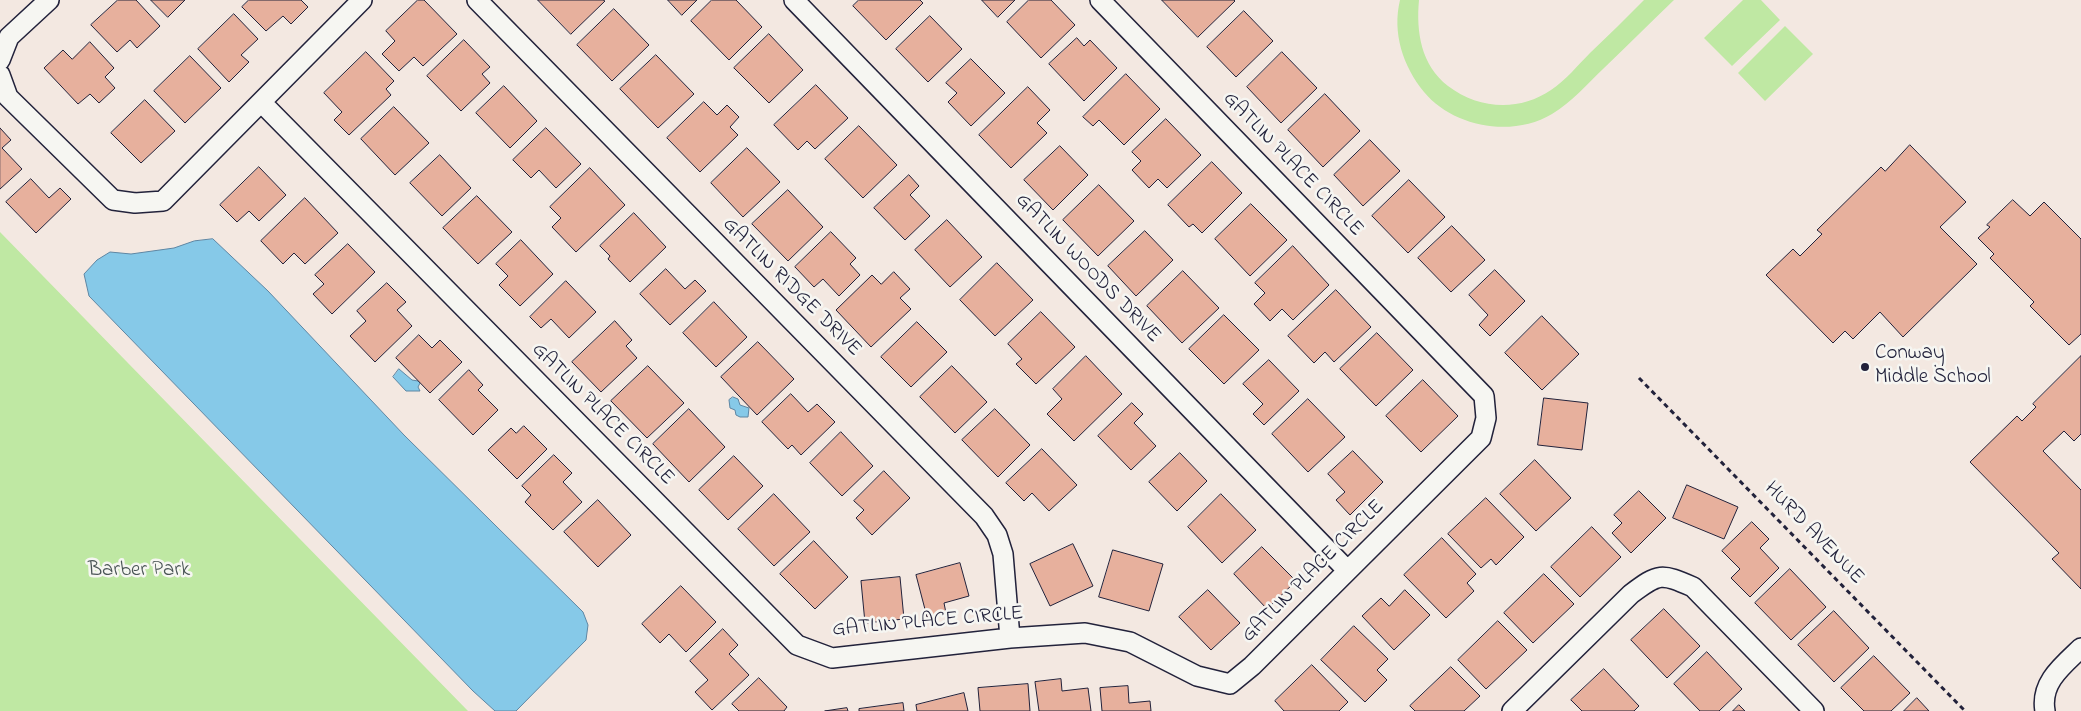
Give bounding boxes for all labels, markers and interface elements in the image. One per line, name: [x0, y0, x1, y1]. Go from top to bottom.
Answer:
street label: GATLIN PLACE CIRCLE: [1216, 87, 1368, 243]
street label: GATLIN WOODS DRIVE: [1009, 189, 1165, 349]
street label: GATLIN RIDGE DRIVE: [716, 213, 866, 363]
street label: GATLIN PLACE CIRCLE: [525, 338, 679, 492]
place label: Conway Middle School: [1875, 342, 1991, 392]
marker: Conway Middle School: [1859, 361, 1871, 373]
street label: HURD AVENUE: [1758, 477, 1868, 591]
street label: GATLIN PLACE CIRCLE: [1237, 495, 1391, 649]
park label: Barber Park: [88, 559, 190, 585]
street label: GATLIN PLACE CIRCLE: [831, 602, 1025, 644]

